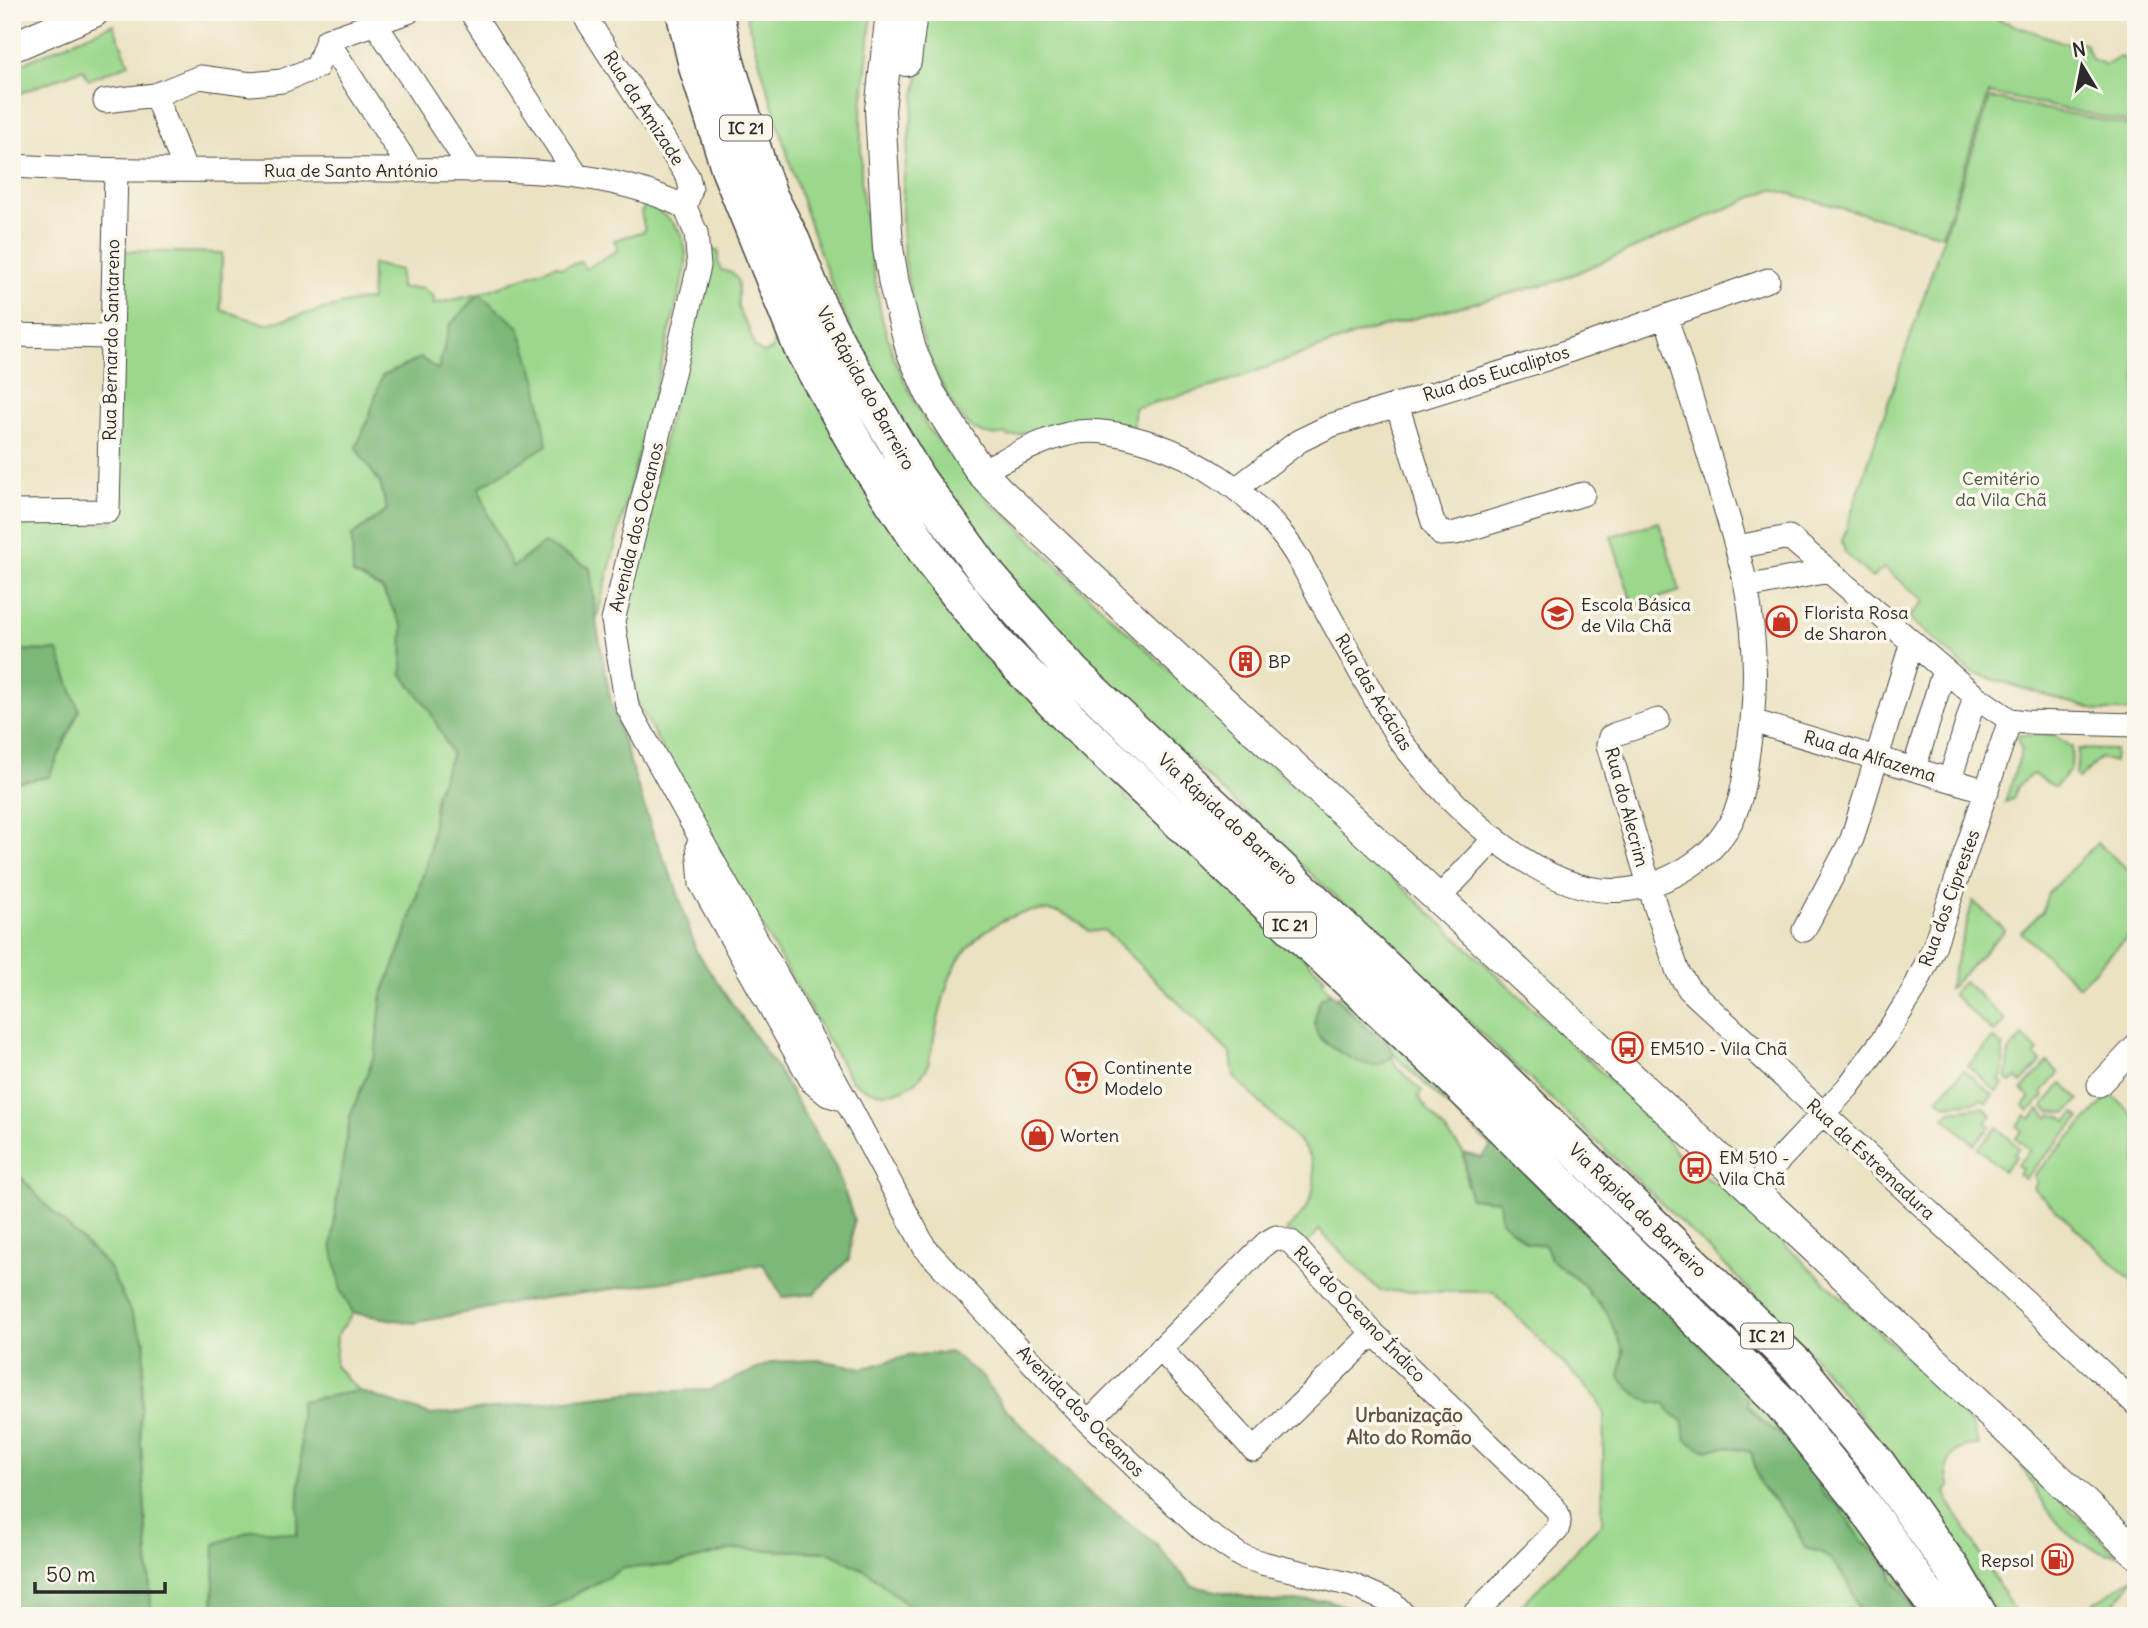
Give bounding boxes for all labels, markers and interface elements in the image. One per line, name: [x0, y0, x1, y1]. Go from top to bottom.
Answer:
north arrow: [2046, 32, 2116, 102]
text: N: [2070, 36, 2088, 62]
street label: Rua da Amizade: [598, 46, 690, 170]
road number: IC 21: [720, 116, 772, 140]
street label: Rua de Santo António: [264, 159, 438, 182]
street label: Rua Bernardo Santareno: [98, 239, 124, 441]
street label: Via Rápida do Barreiro: [812, 302, 920, 474]
street label: Rua dos Eucaliptos: [1420, 340, 1572, 406]
street label: Avenida dos Oceanos: [604, 440, 668, 614]
park label: Cemitério da Vila Chã: [1955, 467, 2047, 511]
place label: Escola Básica de Vila Chã: [1581, 593, 1691, 637]
school or university icon: Escola Básica de Vila Chã: [1541, 597, 1575, 631]
place label: Florista Rosa de Sharon: [1804, 601, 1908, 645]
shop icon: Florista Rosa de Sharon: [1764, 605, 1798, 639]
street label: Rua das Acácias: [1330, 629, 1418, 755]
building icon: BP: [1228, 644, 1262, 678]
place label: BP: [1268, 650, 1291, 673]
street label: Rua da Alfazema: [1801, 725, 1939, 787]
street label: Rua do Alecrim: [1600, 745, 1654, 870]
street label: Via Rápida do Barreiro: [1153, 748, 1303, 890]
street label: Rua dos Ciprestes: [1914, 826, 1984, 970]
road number: IC 21: [1264, 912, 1316, 937]
bus stop icon: EM510 - Vila Chã: [1610, 1031, 1644, 1065]
place label: EM510 - Vila Chã: [1650, 1037, 1787, 1060]
place label: Continente Modelo: [1104, 1056, 1192, 1100]
supermarket icon: Continente Modelo: [1064, 1060, 1098, 1094]
street label: Rua da Estremadura: [1802, 1094, 1940, 1224]
shop icon: Worten: [1020, 1118, 1054, 1152]
place label: Worten: [1060, 1124, 1119, 1147]
street label: Via Rápida do Barreiro: [1564, 1138, 1712, 1282]
place label: EM 510 - Vila Chã: [1719, 1146, 1790, 1190]
bus stop icon: EM 510 - Vila Chã: [1679, 1150, 1713, 1184]
street label: Rua do Oceano Índico: [1289, 1241, 1431, 1387]
road number: IC 21: [1741, 1324, 1793, 1348]
street label: Avenida dos Oceanos: [1012, 1340, 1150, 1482]
district label: Urbanização Alto do Romão: [1346, 1403, 1472, 1449]
fuel station icon: Repsol: [2040, 1543, 2074, 1577]
place label: Repsol: [1981, 1549, 2034, 1572]
scale bar: [35, 1551, 164, 1595]
text: 50 m: [46, 1561, 95, 1588]

